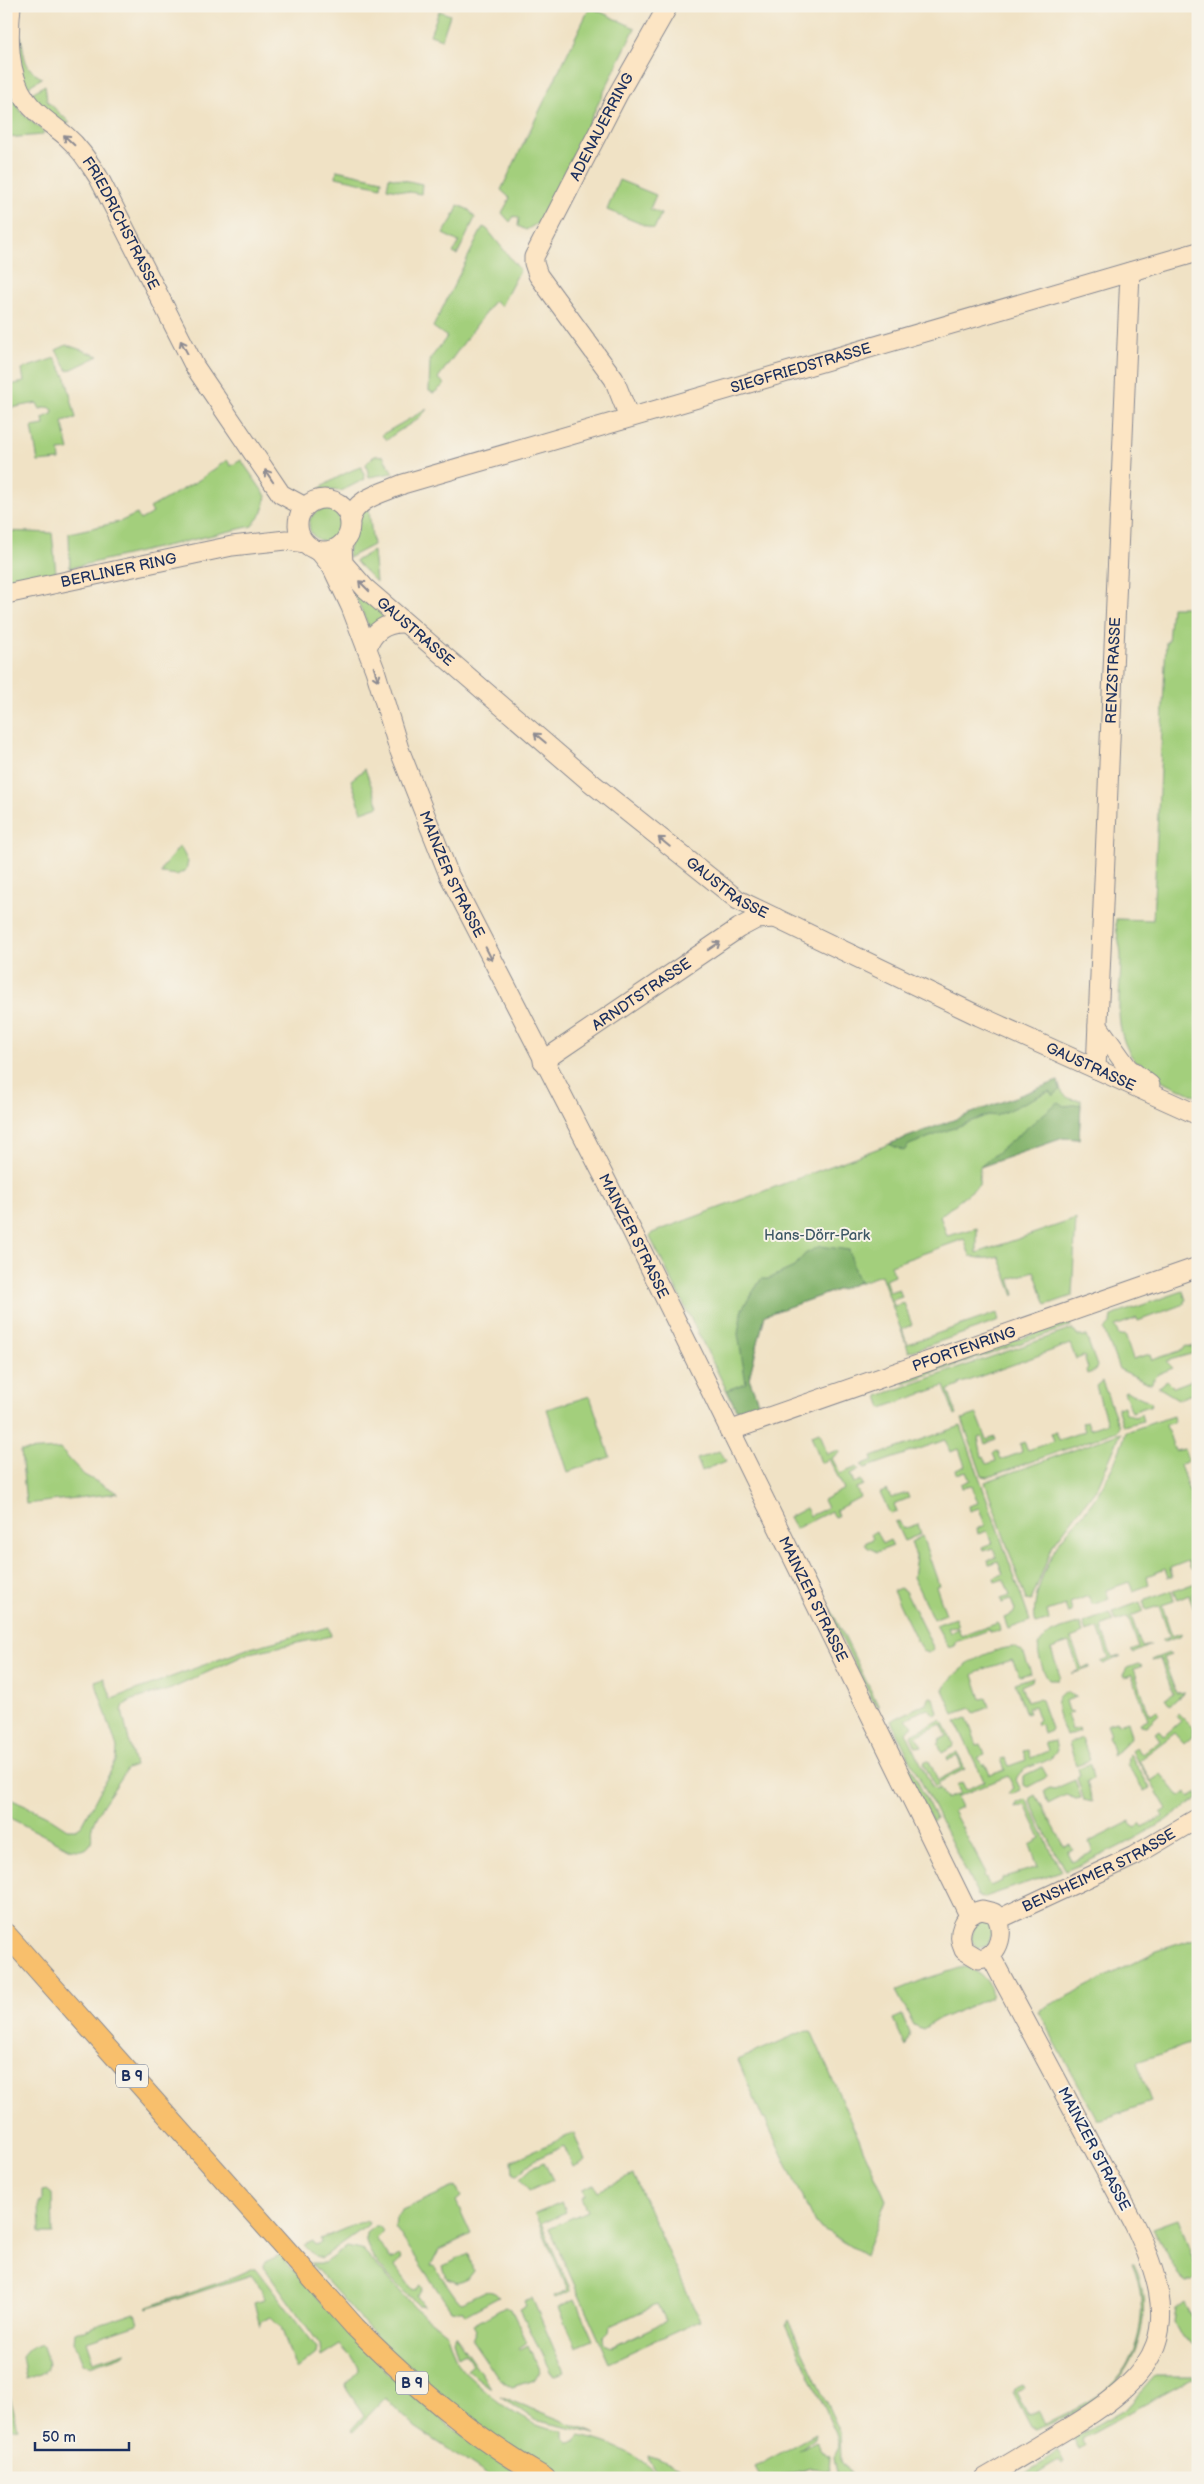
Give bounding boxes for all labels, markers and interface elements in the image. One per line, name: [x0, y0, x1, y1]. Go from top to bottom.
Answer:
street label: ADENAUERRING: [565, 69, 638, 184]
one-way arrow: [63, 134, 76, 146]
street label: FRIEDRICHSTRASSE: [78, 153, 164, 293]
street label: SIEGFRIEDSTRASSE: [728, 338, 873, 397]
one-way arrow: [179, 340, 188, 355]
one-way arrow: [264, 469, 274, 483]
street label: BERLINER RING: [59, 549, 178, 592]
one-way arrow: [358, 580, 370, 592]
street label: GAUSTRASSE: [373, 593, 458, 670]
street label: RENZSTRASSE: [1101, 617, 1125, 724]
one-way arrow: [371, 665, 381, 681]
one-way arrow: [533, 733, 546, 744]
street label: MAINZER STRASSE: [415, 808, 489, 941]
one-way arrow: [658, 837, 671, 848]
street label: GAUSTRASSE: [682, 853, 772, 923]
one-way arrow: [707, 941, 721, 951]
one-way arrow: [484, 946, 494, 961]
street label: ARNDTSTRASSE: [588, 954, 695, 1035]
street label: GAUSTRASSE: [1043, 1038, 1139, 1095]
street label: MAINZER STRASSE: [595, 1170, 673, 1302]
park label: Hans-Dörr-Park: [764, 1226, 871, 1245]
street label: PFORTENRING: [910, 1322, 1018, 1376]
street label: MAINZER STRASSE: [774, 1533, 852, 1665]
street label: BENSHEIMER STRASSE: [1019, 1824, 1179, 1916]
road number: B 9: [116, 2064, 148, 2088]
street label: MAINZER STRASSE: [1053, 2084, 1135, 2214]
road number: B 9: [396, 2372, 428, 2394]
scale bar: [35, 2419, 129, 2451]
text: 50 m: [42, 2428, 76, 2447]

